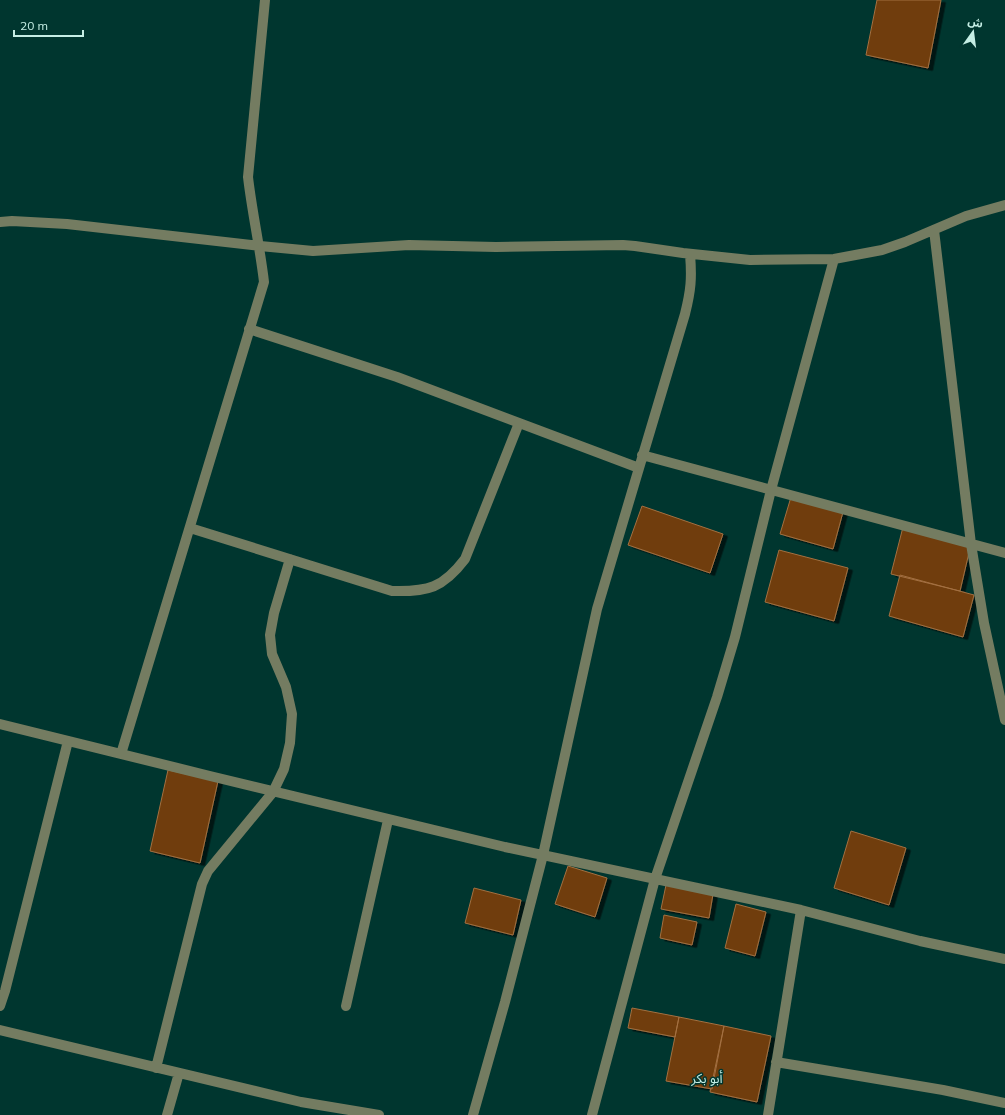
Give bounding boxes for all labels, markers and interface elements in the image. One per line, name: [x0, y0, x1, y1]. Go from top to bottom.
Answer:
scale bar: [14, 12, 83, 38]
north arrow: [953, 12, 993, 52]
text: ش: [966, 14, 984, 31]
text: 20 m: [20, 18, 48, 33]
district label: أبو بكر: [690, 1070, 723, 1086]

